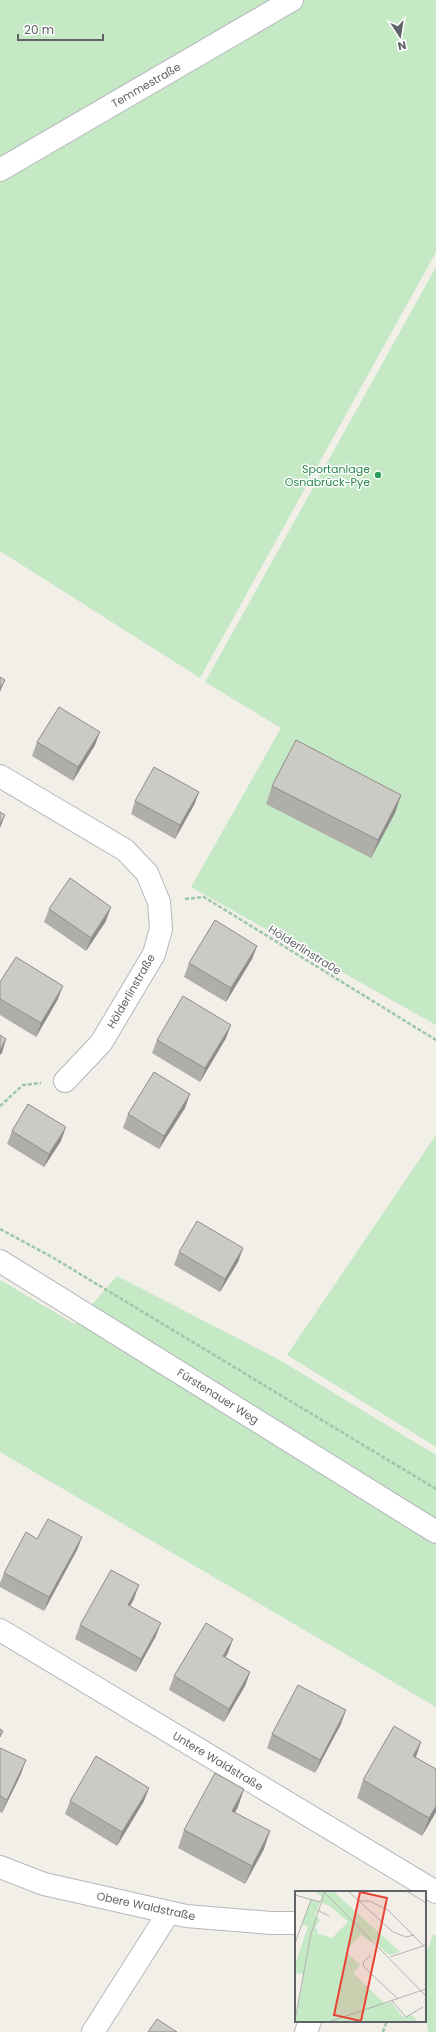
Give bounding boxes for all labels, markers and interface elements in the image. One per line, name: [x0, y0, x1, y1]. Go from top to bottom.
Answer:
scale bar: [18, 16, 103, 42]
north arrow: [380, 16, 420, 56]
text: 20 m: [24, 21, 54, 38]
text: N: [396, 37, 408, 54]
street label: Temmestraße: [108, 59, 184, 111]
place label: Sportanlage Osnabrück-Pye: [285, 461, 370, 490]
marker: Sportanlage Osnabrück-Pye: [373, 470, 383, 480]
street label: Hölderlinstra0e: [265, 921, 345, 979]
street label: Hölderlinstraße: [103, 951, 159, 1031]
street label: Fürstenauer Weg: [174, 1364, 262, 1428]
street label: Untere Waldstraße: [170, 1728, 266, 1794]
street label: Obere Waldstraße: [95, 1888, 197, 1924]
inset map: [295, 1891, 426, 2022]

